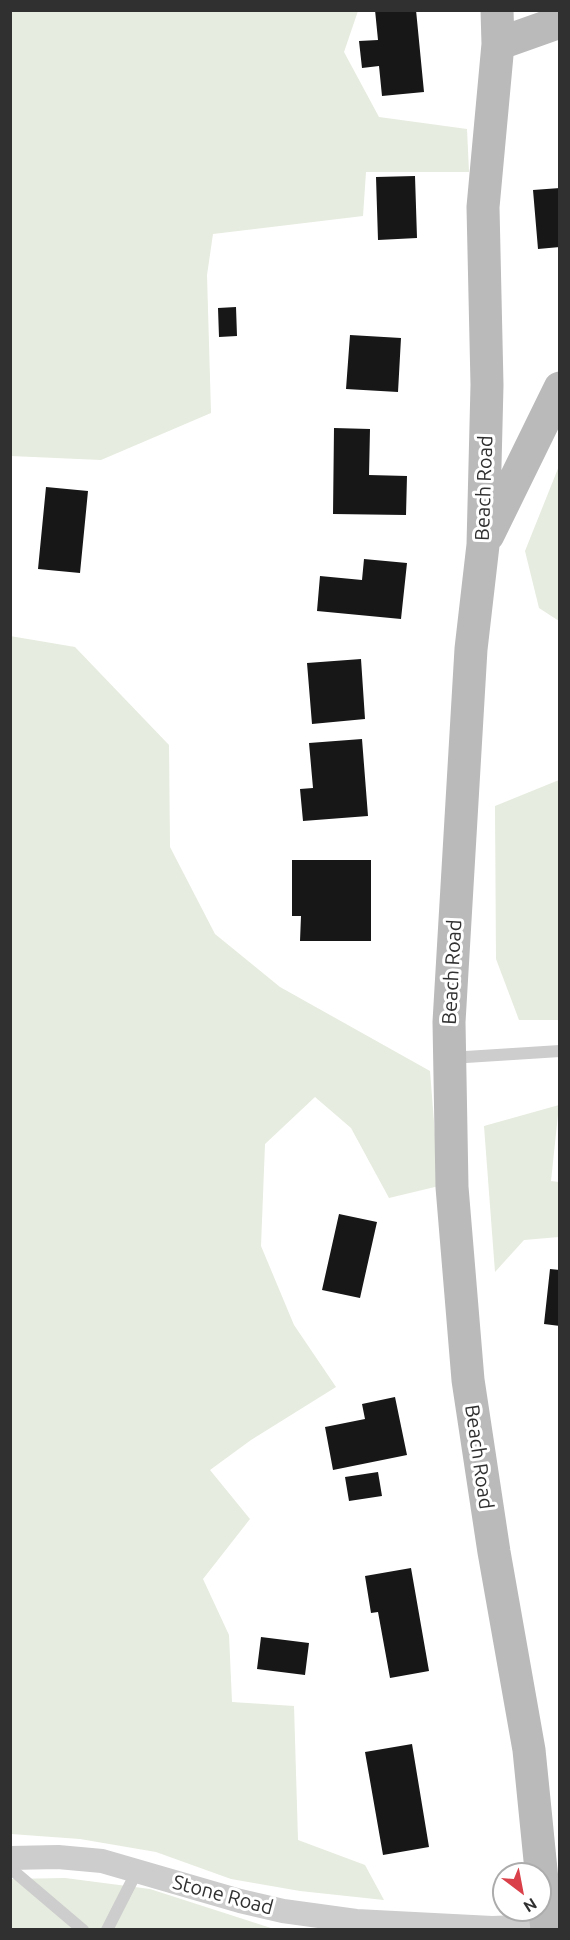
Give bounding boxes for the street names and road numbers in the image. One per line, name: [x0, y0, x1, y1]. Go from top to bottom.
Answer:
street label: Beach Road: [470, 435, 498, 541]
street label: Beach Road: [437, 919, 467, 1025]
street label: Beach Road: [460, 1403, 498, 1511]
street label: Stone Road: [170, 1870, 276, 1920]

